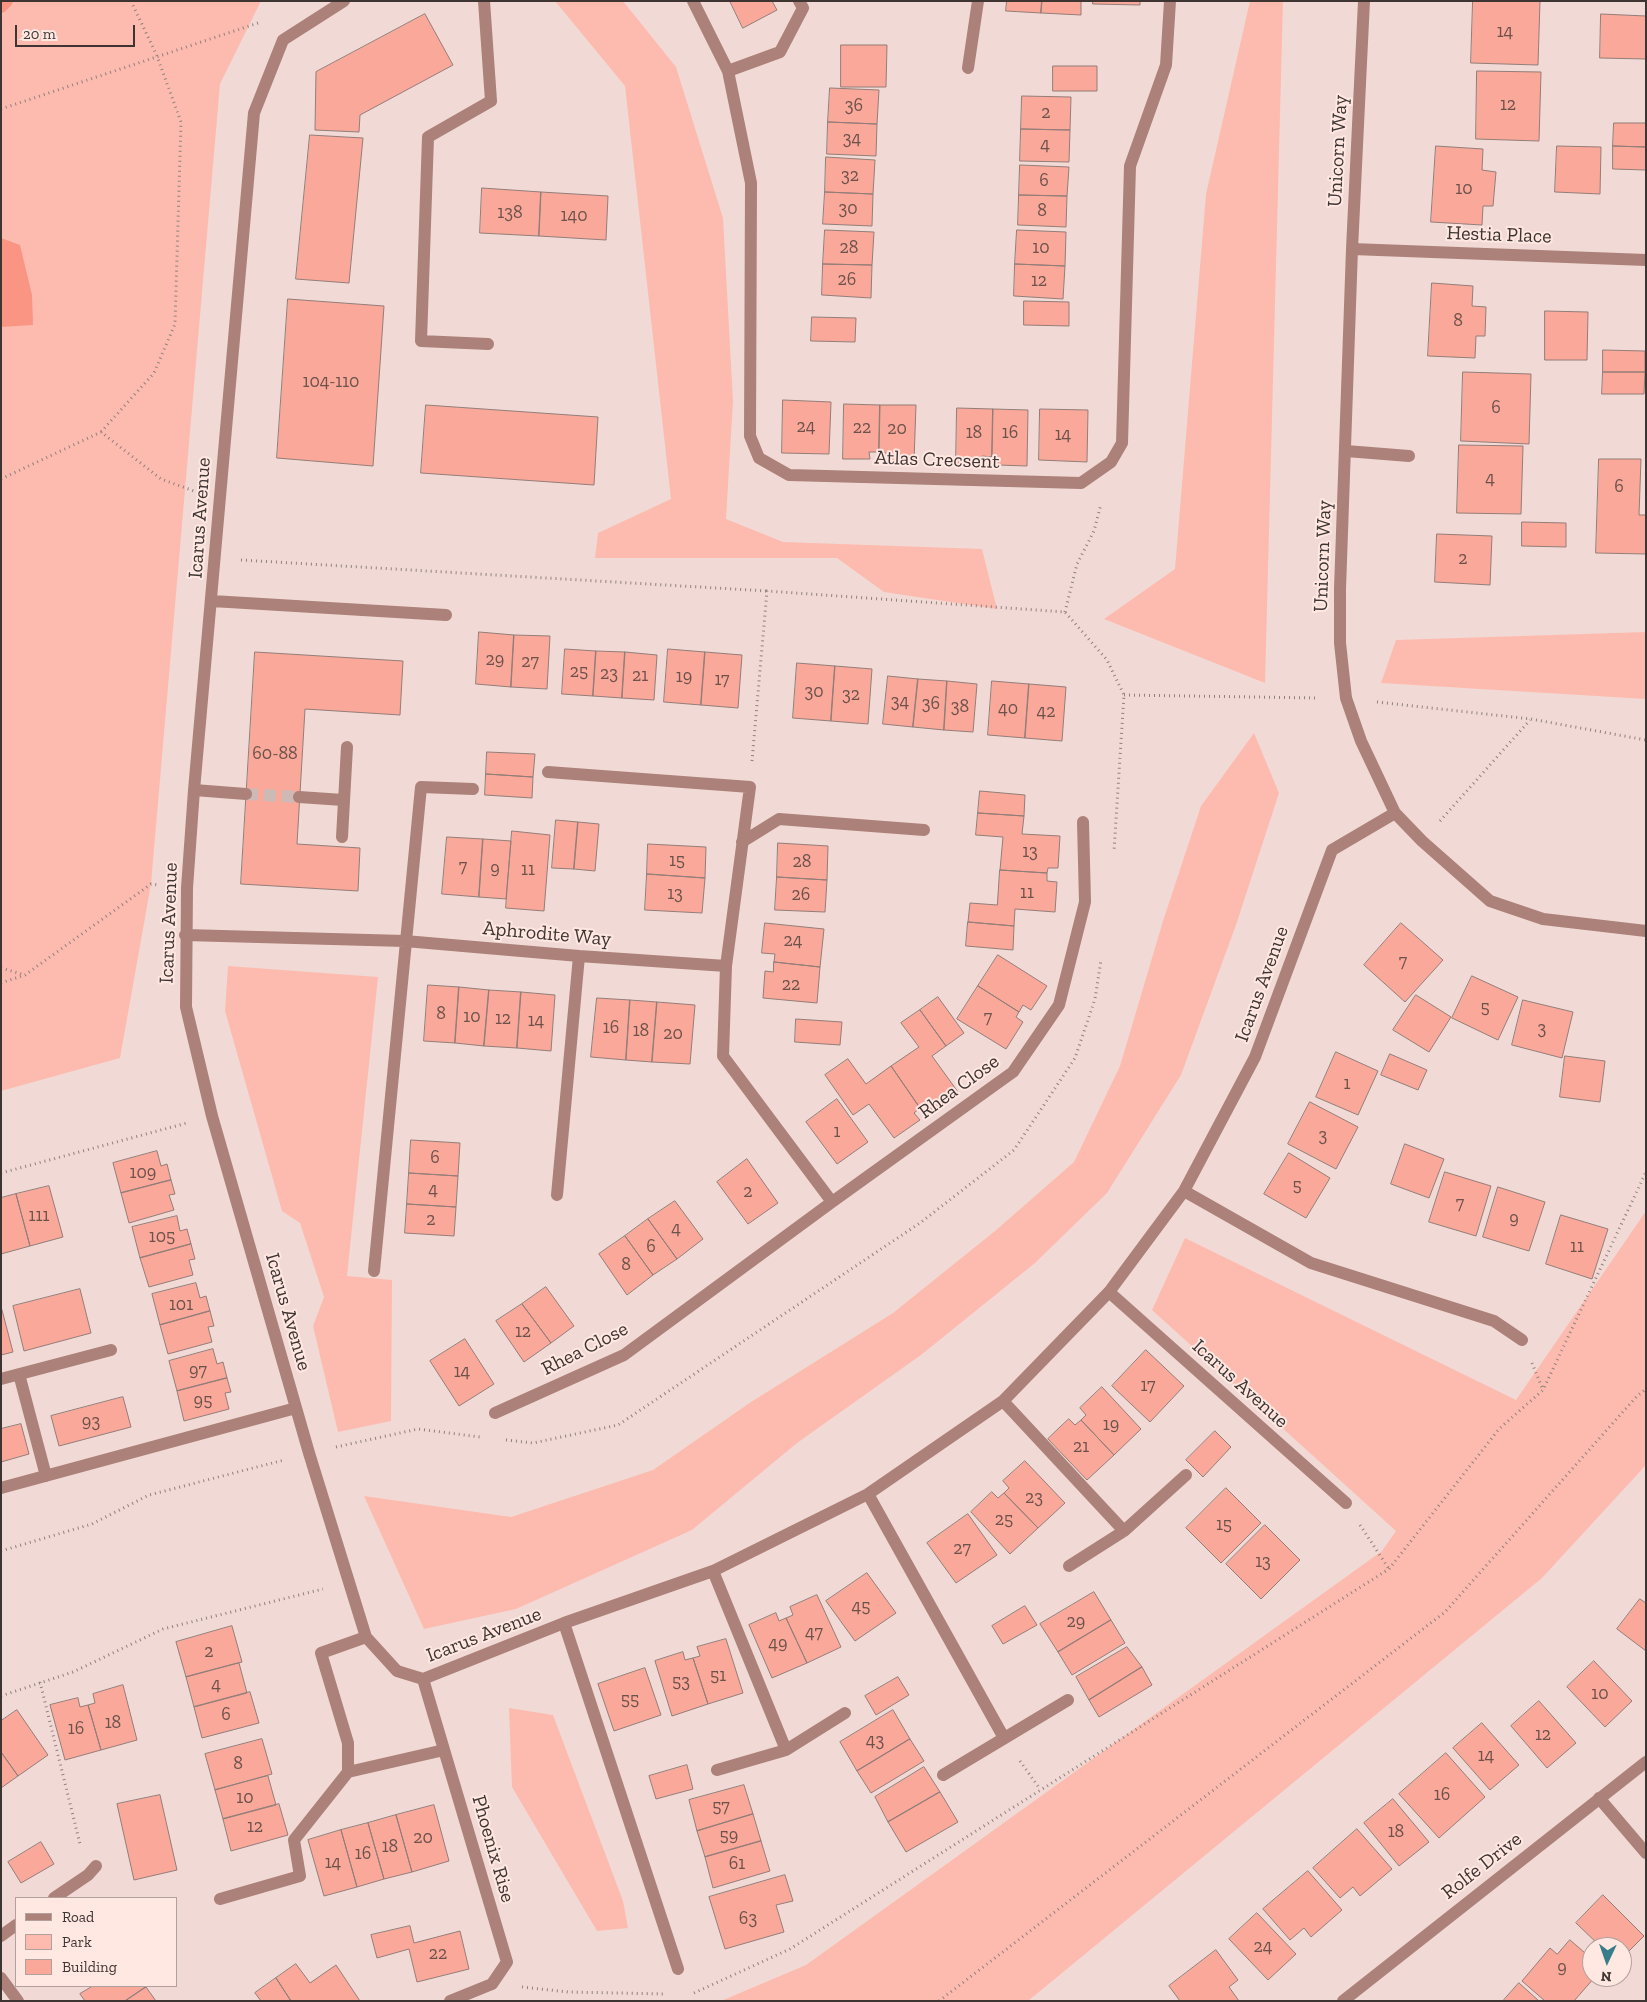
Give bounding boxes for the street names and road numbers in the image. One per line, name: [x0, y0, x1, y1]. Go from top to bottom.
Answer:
street label: Unicorn Way: [1323, 94, 1353, 208]
street label: Hestia Place: [1446, 221, 1552, 249]
street label: Atlas Crecsent: [874, 446, 1000, 474]
street label: Icarus Avenue: [184, 457, 216, 579]
street label: Unicorn Way: [1309, 500, 1337, 612]
street label: Icarus Avenue: [155, 862, 183, 984]
street label: Aphrodite Way: [482, 916, 612, 952]
street label: Icarus Avenue: [1230, 923, 1294, 1045]
street label: Rhea Close: [914, 1050, 1004, 1124]
street label: Icarus Avenue: [260, 1250, 316, 1374]
street label: Rhea Close: [538, 1317, 632, 1381]
street label: Icarus Avenue: [1187, 1335, 1293, 1433]
street label: Icarus Avenue: [423, 1602, 545, 1668]
street label: Phoenix Rise: [466, 1793, 520, 1905]
street label: Rolfe Drive: [1437, 1827, 1527, 1905]

